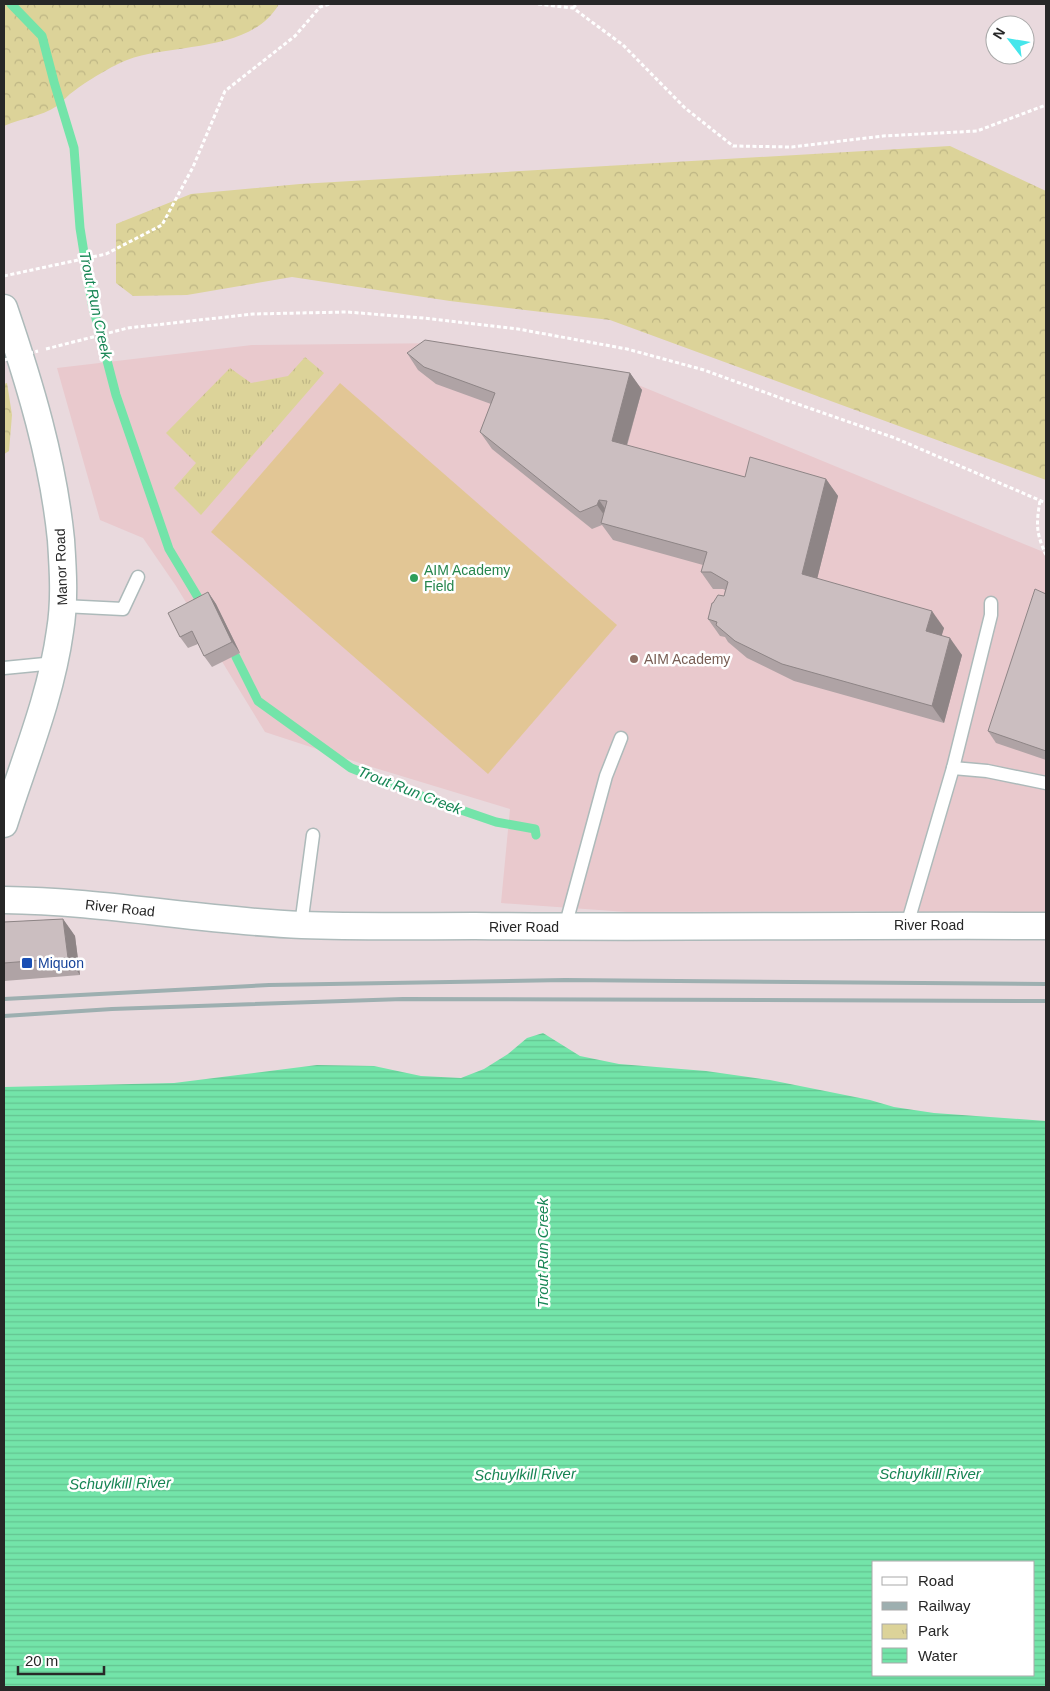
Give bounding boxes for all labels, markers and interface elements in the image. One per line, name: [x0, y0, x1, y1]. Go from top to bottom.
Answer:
north arrow: [985, 15, 1035, 65]
text: N: [989, 25, 1008, 42]
water label: Trout Run Creek: [76, 250, 116, 362]
street label: Manor Road: [52, 528, 70, 606]
place label: AIM Academy Field: [424, 562, 510, 594]
marker: AIM Academy Field: [408, 572, 420, 584]
place label: AIM Academy: [644, 651, 730, 667]
marker: AIM Academy: [628, 653, 640, 665]
water label: Trout Run Creek: [356, 762, 466, 818]
street label: River Road: [84, 896, 156, 920]
street label: River Road: [894, 917, 964, 933]
street label: River Road: [489, 919, 559, 935]
place label: Miquon: [38, 955, 84, 971]
marker: Miquon: [20, 956, 34, 970]
water label: Trout Run Creek: [534, 1197, 551, 1308]
water label: Schuylkill River: [474, 1465, 577, 1483]
water label: Schuylkill River: [879, 1465, 982, 1482]
water label: Schuylkill River: [69, 1474, 172, 1492]
legend: [872, 1561, 1035, 1676]
text: Road: [918, 1572, 954, 1589]
text: Railway: [918, 1597, 971, 1614]
text: Park: [918, 1622, 949, 1639]
scale bar: [18, 1644, 104, 1676]
text: Water: [918, 1647, 957, 1664]
text: 20 m: [25, 1652, 58, 1669]

